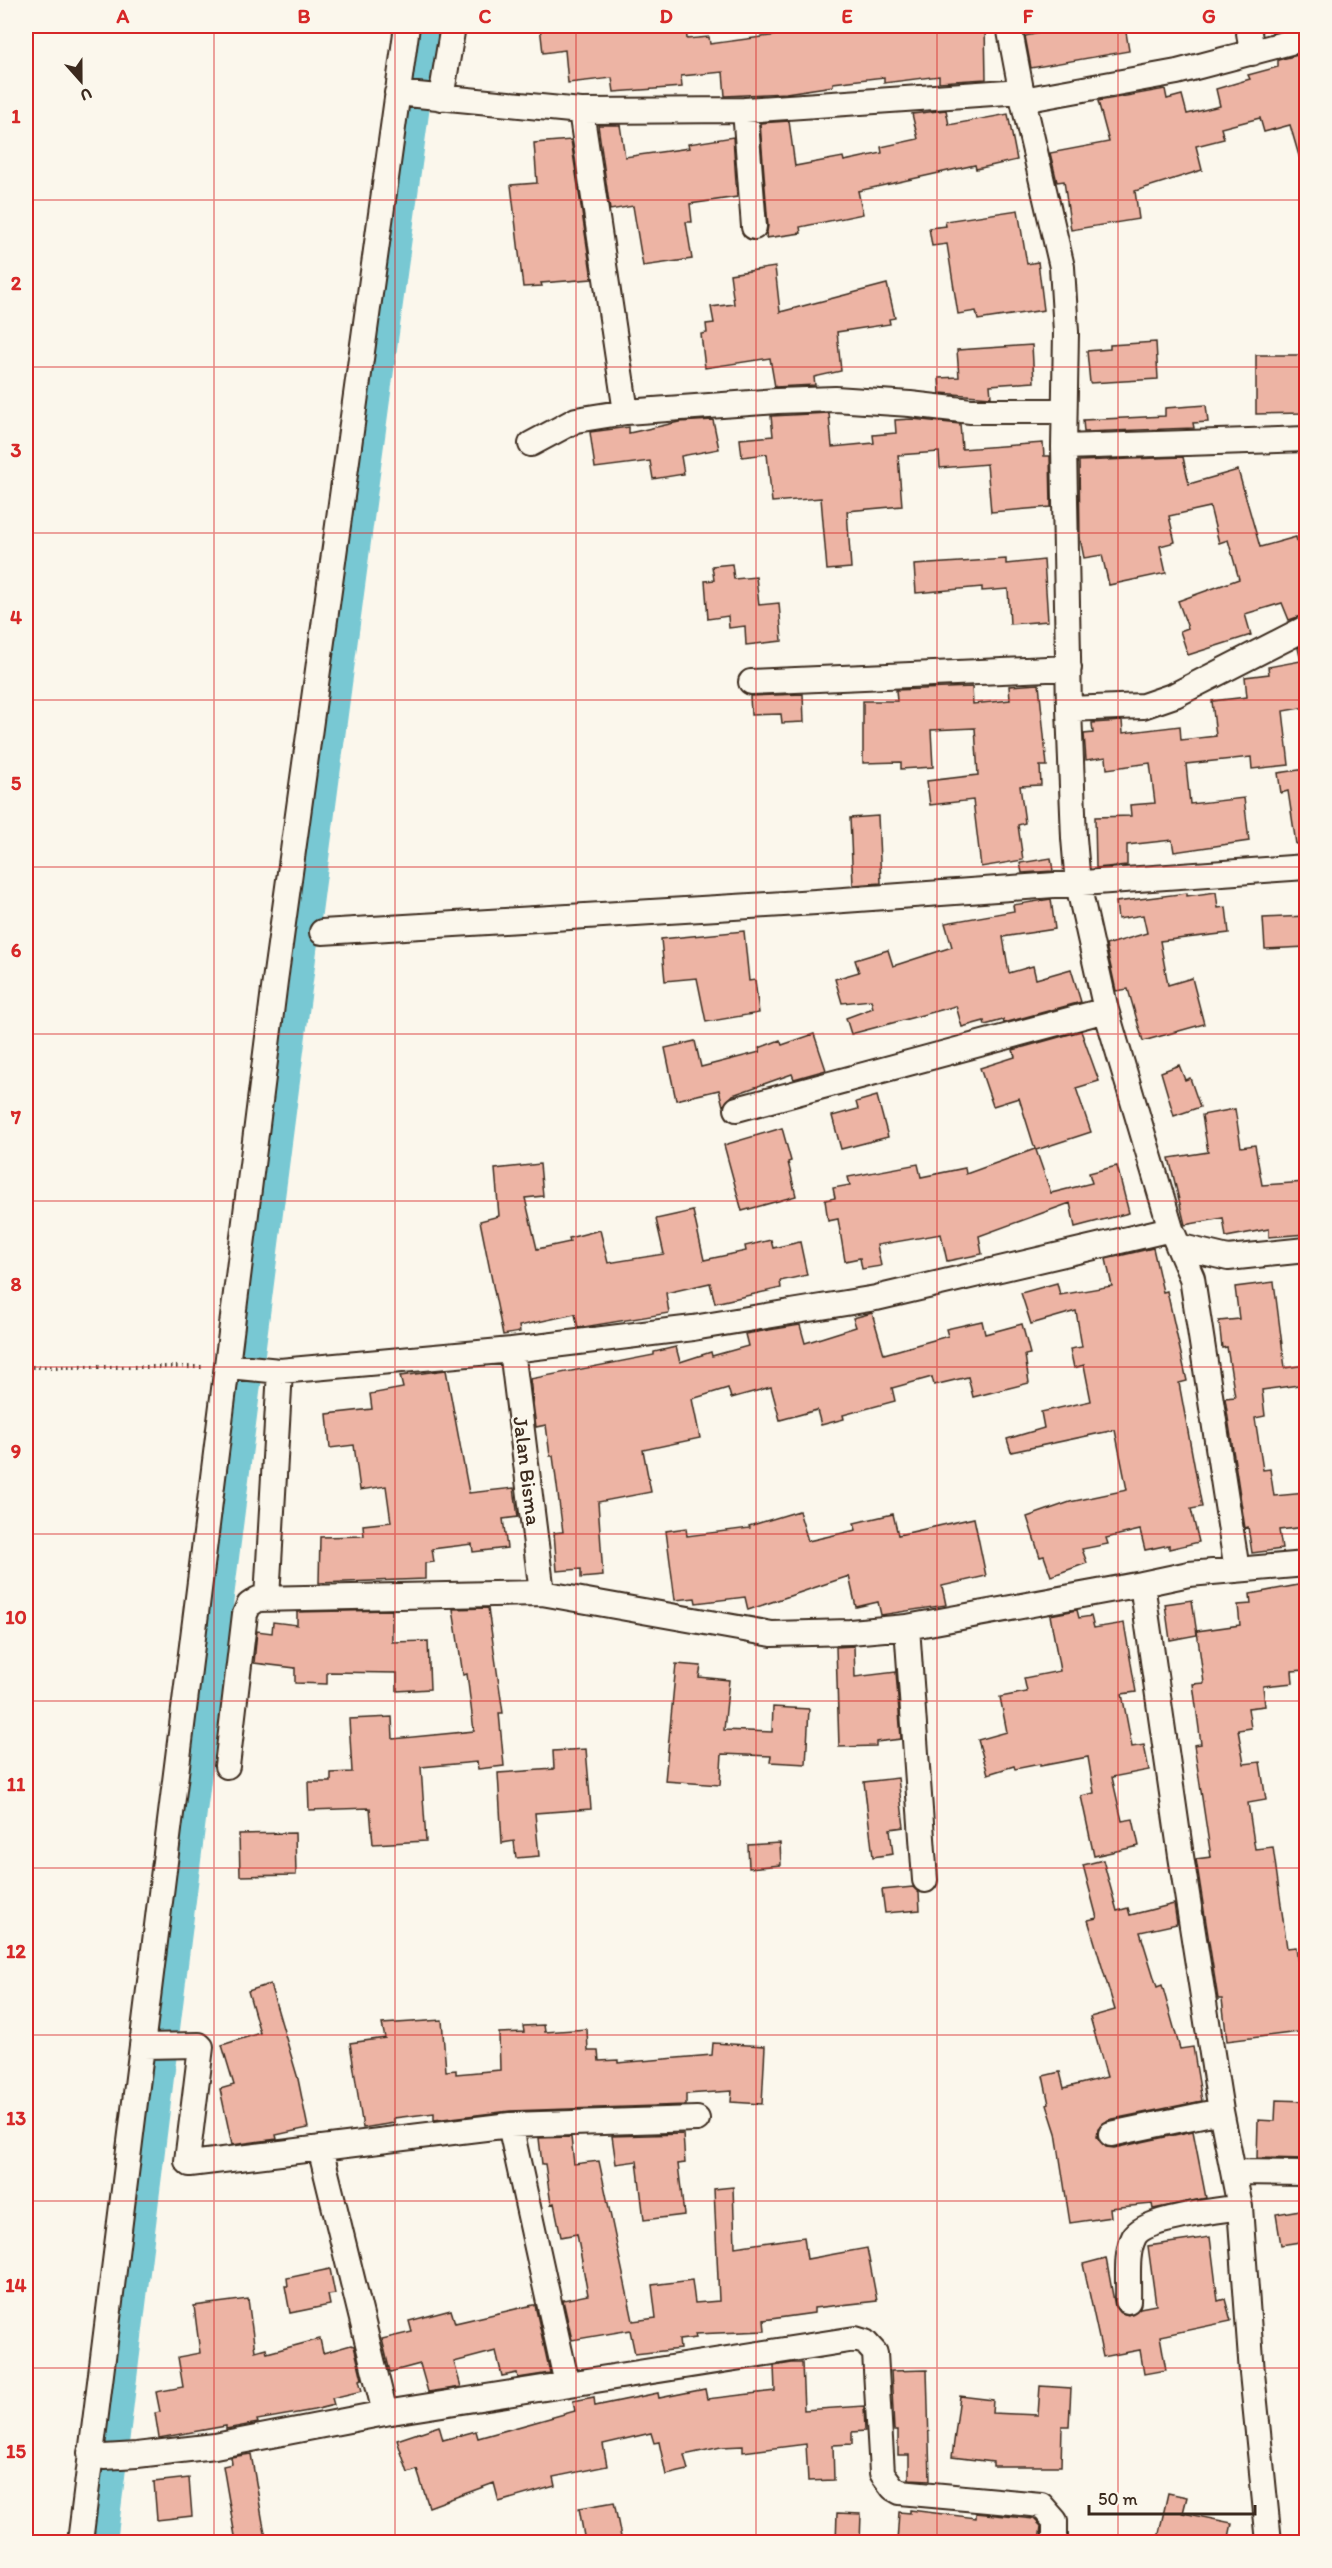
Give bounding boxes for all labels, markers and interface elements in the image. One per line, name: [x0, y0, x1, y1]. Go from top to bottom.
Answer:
text: A: [116, 4, 130, 28]
text: B: [298, 4, 311, 28]
text: C: [479, 4, 492, 28]
text: D: [659, 4, 673, 28]
text: E: [841, 4, 853, 28]
text: F: [1023, 4, 1034, 28]
text: G: [1202, 4, 1216, 28]
north arrow: [51, 51, 111, 111]
text: U: [78, 84, 95, 105]
text: 1: [11, 104, 21, 128]
text: 2: [11, 271, 22, 295]
text: 3: [11, 438, 22, 462]
text: 4: [10, 605, 22, 629]
text: 5: [11, 771, 22, 795]
text: 6: [11, 938, 22, 962]
text: 7: [10, 1105, 21, 1129]
text: 8: [11, 1272, 22, 1296]
street label: Jalan Bisma: [508, 1415, 547, 1527]
text: 9: [11, 1439, 21, 1463]
text: 10: [5, 1605, 27, 1629]
text: 11: [7, 1772, 26, 1796]
text: 12: [6, 1939, 26, 1963]
text: 13: [6, 2106, 26, 2130]
text: 14: [5, 2273, 27, 2297]
text: 15: [6, 2439, 26, 2463]
scale bar: [1089, 2478, 1256, 2516]
text: 50 m: [1098, 2488, 1138, 2510]

